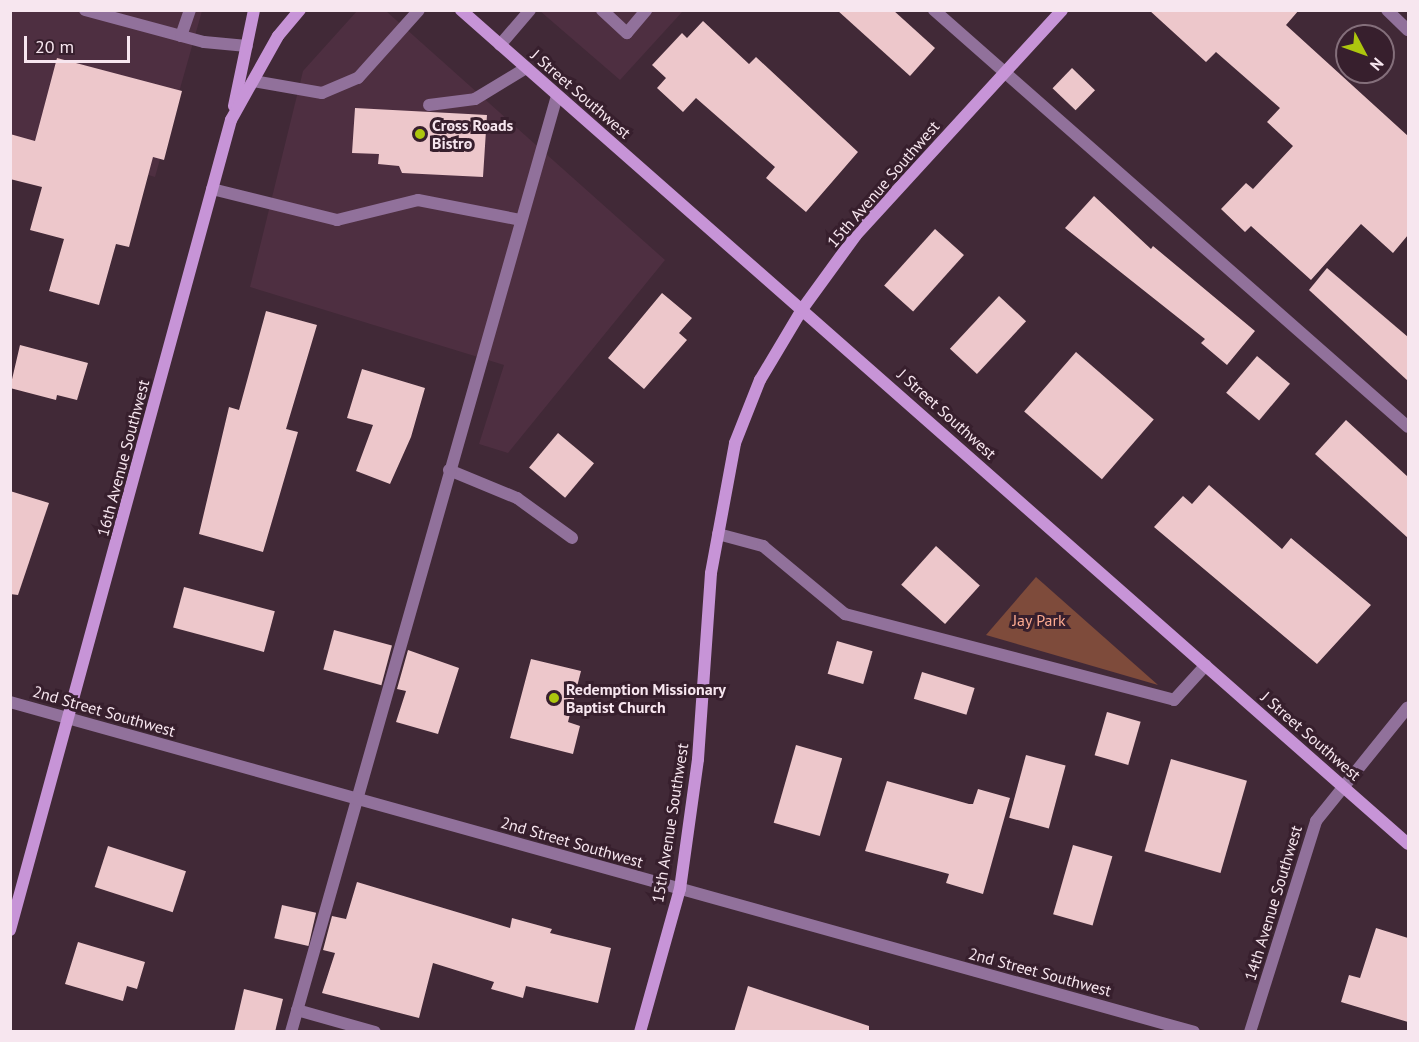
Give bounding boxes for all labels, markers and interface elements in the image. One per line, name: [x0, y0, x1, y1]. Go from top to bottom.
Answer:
scale bar: [27, 24, 134, 62]
north arrow: [1335, 24, 1395, 84]
text: 20 m: [35, 35, 74, 58]
street label: J Street Southwest: [527, 45, 635, 143]
text: N: [1366, 54, 1388, 75]
place label: Cross Roads Bistro: [432, 115, 513, 153]
street label: 15th Avenue Southwest: [823, 117, 943, 251]
marker: Cross Roads Bistro: [413, 127, 427, 141]
street label: J Street Southwest: [894, 365, 1000, 463]
street label: 16th Avenue Southwest: [93, 377, 153, 539]
park label: Jay Park: [1012, 610, 1066, 630]
place label: Redemption Missionary Baptist Church: [566, 679, 726, 717]
street label: 2nd Street Southwest: [31, 681, 177, 741]
street label: J Street Southwest: [1257, 687, 1365, 785]
marker: Redemption Missionary Baptist Church: [547, 691, 561, 705]
street label: 15th Avenue Southwest: [648, 742, 692, 904]
street label: 2nd Street Southwest: [499, 812, 645, 872]
street label: 14th Avenue Southwest: [1240, 823, 1306, 983]
street label: 2nd Street Southwest: [966, 944, 1114, 1000]

